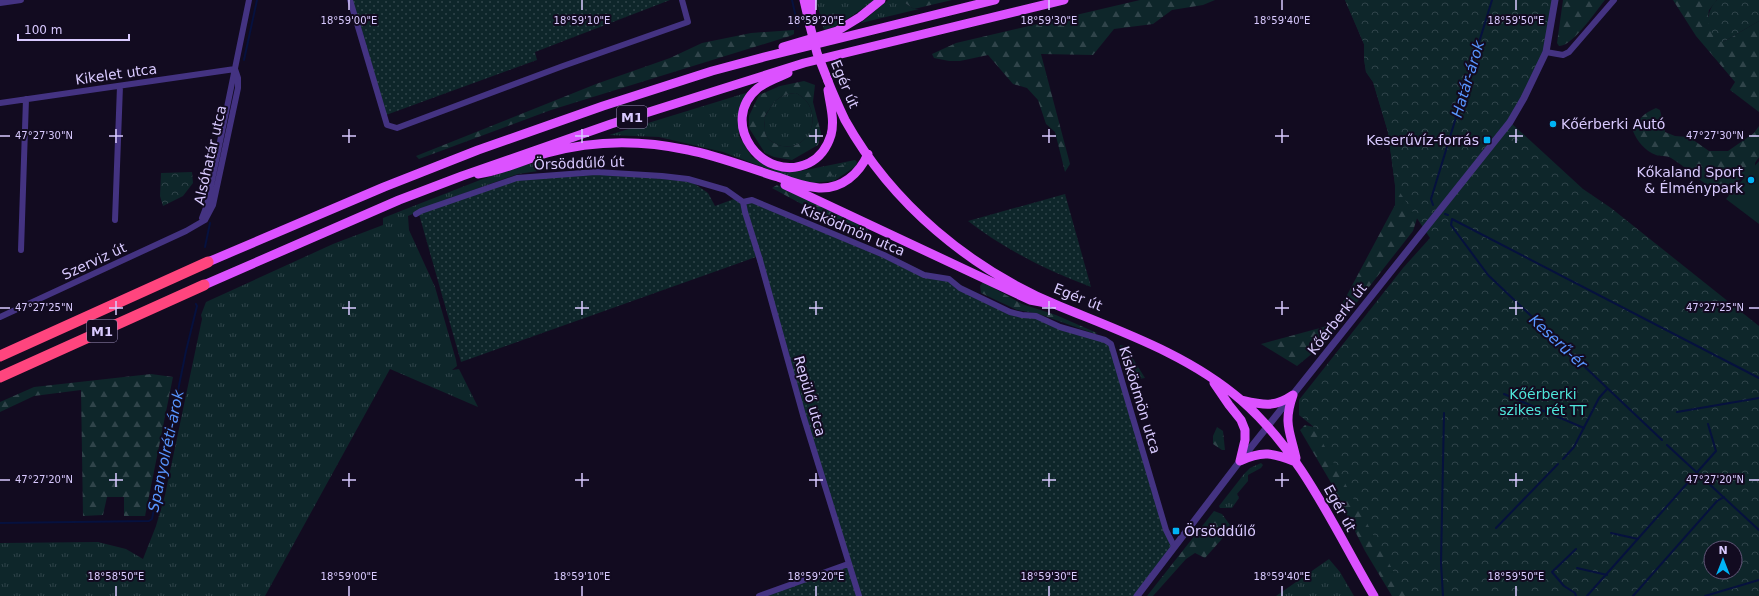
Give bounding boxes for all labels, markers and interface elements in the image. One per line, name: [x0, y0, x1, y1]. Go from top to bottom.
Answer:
text: 18°59'00"E: [321, 15, 377, 26]
text: 18°59'10"E: [554, 15, 610, 26]
text: 18°59'20"E: [788, 15, 844, 26]
text: 18°59'30"E: [1021, 15, 1077, 26]
text: 18°59'40"E: [1254, 15, 1310, 26]
text: 18°59'50"E: [1488, 15, 1544, 26]
scale bar: [18, 16, 129, 42]
text: 100 m: [24, 23, 62, 37]
water label: Határ-árok: [1448, 37, 1489, 120]
street label: Egér út: [828, 57, 863, 111]
street label: Kikelet utca: [74, 60, 158, 88]
street label: Alsóhatár utca: [191, 104, 229, 206]
road number: M1: [617, 106, 647, 128]
place label: Kőérberki Autó: [1561, 116, 1665, 132]
marker: Kőérberki Autó: [1548, 119, 1558, 129]
text: 47°27'30"N: [15, 130, 73, 141]
text: 47°27'30"N: [1686, 130, 1744, 141]
place label: Keserűvíz-forrás: [1366, 132, 1479, 148]
marker: Keserűvíz-forrás: [1482, 135, 1492, 145]
street label: Örsöddűlő út: [533, 152, 625, 173]
place label: Kőkaland Sport & Élménypark: [1637, 164, 1744, 196]
marker: Kőkaland Sport & Élménypark: [1746, 175, 1756, 185]
street label: Kisködmön utca: [799, 201, 907, 259]
street label: Szerviz út: [59, 239, 129, 283]
street label: Egér út: [1051, 280, 1105, 314]
street label: Kőérberki út: [1304, 280, 1370, 358]
text: 47°27'25"N: [15, 302, 73, 313]
text: 47°27'25"N: [1686, 302, 1744, 313]
water label: Keserű-ér: [1526, 311, 1591, 374]
road number: M1: [87, 320, 117, 342]
street label: Kisködmön utca: [1116, 344, 1164, 456]
street label: Repülő utca: [791, 354, 829, 438]
park label: Kőérberki szikes rét TT: [1499, 386, 1587, 418]
water label: Spanyolréti-árok: [144, 387, 188, 514]
text: 47°27'20"N: [15, 474, 73, 485]
text: 47°27'20"N: [1686, 474, 1744, 485]
street label: Egér út: [1321, 482, 1360, 535]
place label: Örsöddűlő: [1184, 522, 1256, 539]
marker: Örsöddűlő: [1171, 526, 1181, 536]
north arrow: [1703, 540, 1743, 580]
text: N: [1718, 544, 1728, 557]
text: 18°58'50"E: [88, 571, 144, 582]
text: 18°59'00"E: [321, 571, 377, 582]
text: 18°59'10"E: [554, 571, 610, 582]
text: 18°59'20"E: [788, 571, 844, 582]
text: 18°59'30"E: [1021, 571, 1077, 582]
text: 18°59'40"E: [1254, 571, 1310, 582]
text: 18°59'50"E: [1488, 571, 1544, 582]

